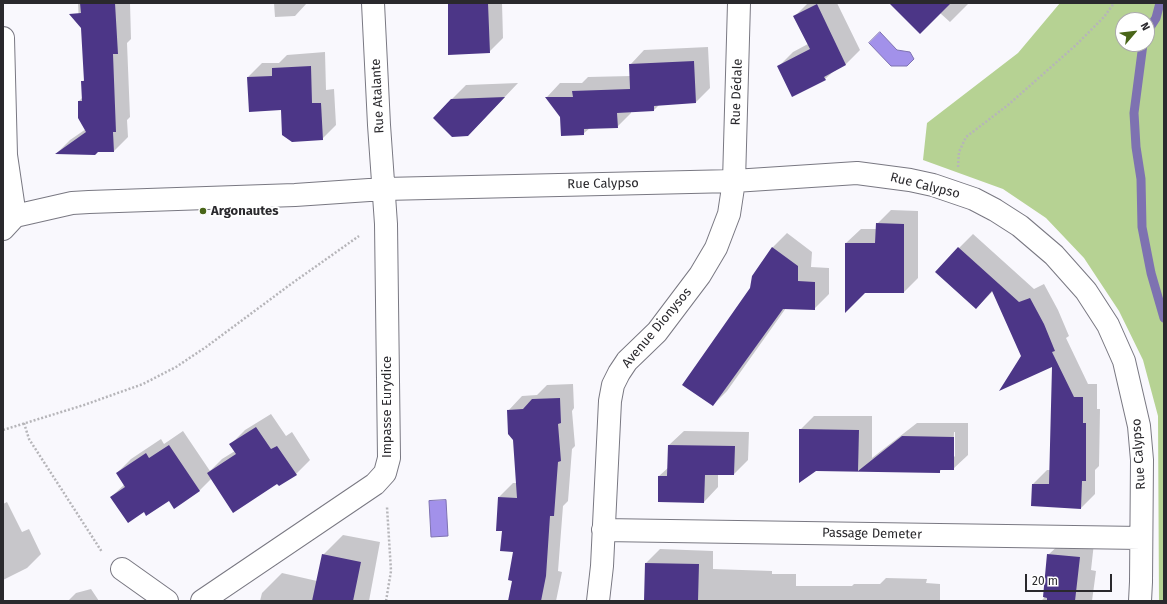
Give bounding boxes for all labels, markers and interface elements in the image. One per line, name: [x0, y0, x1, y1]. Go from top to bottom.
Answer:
north arrow: [1115, 12, 1155, 52]
text: N: [1138, 20, 1153, 33]
street label: Rue Atalante: [368, 58, 388, 134]
street label: Rue Dédale: [728, 58, 746, 126]
street label: Rue Calypso: [888, 170, 962, 202]
street label: Rue Calypso: [567, 176, 639, 192]
place label: Argonautes: [211, 203, 278, 219]
marker: Argonautes: [198, 206, 208, 216]
street label: Avenue Dionysos: [619, 285, 695, 371]
street label: Impasse Eurydice: [379, 356, 395, 458]
street label: Rue Calypso: [1129, 418, 1149, 490]
street label: Passage Demeter: [822, 525, 922, 543]
scale bar: [1027, 566, 1114, 592]
text: 20 m: [1032, 574, 1058, 588]

